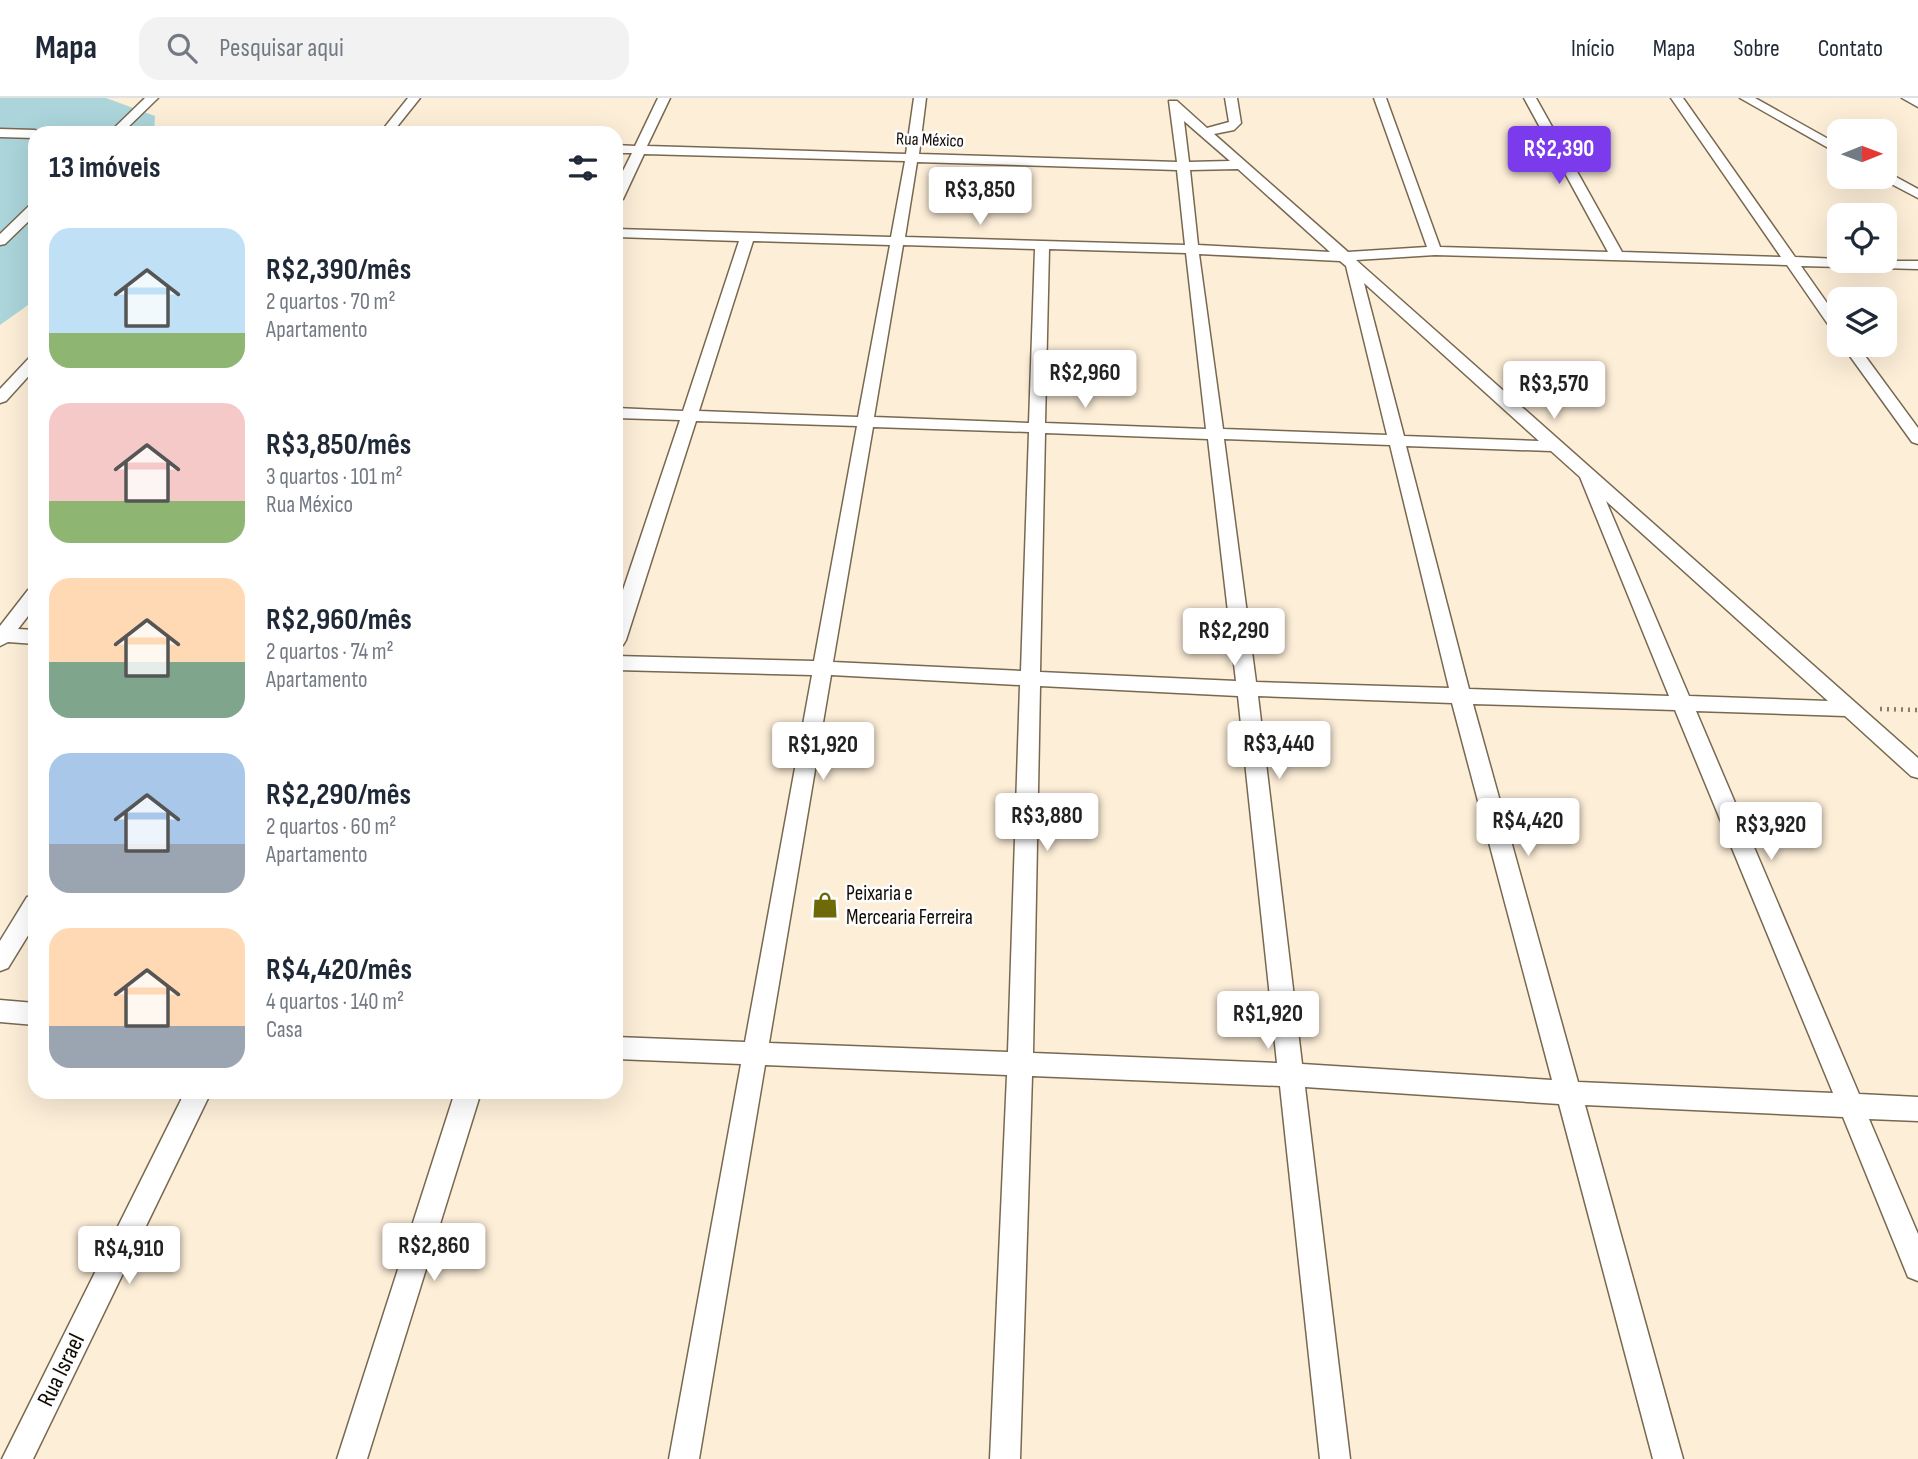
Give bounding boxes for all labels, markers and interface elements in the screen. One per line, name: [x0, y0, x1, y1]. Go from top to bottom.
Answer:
search box: [139, 17, 629, 80]
text: Mapa: [35, 28, 97, 68]
icon: search: [163, 29, 201, 67]
text: Pesquisar aqui: [219, 33, 344, 64]
text: Início: [1571, 34, 1615, 63]
text: Mapa: [1653, 34, 1695, 63]
text: Sobre: [1733, 34, 1780, 63]
text: Contato: [1818, 34, 1883, 63]
north arrow: [1827, 119, 1897, 189]
map controls: [1827, 119, 1897, 357]
pin: R$2,390: [1494, 126, 1624, 186]
street label: Rua México: [896, 128, 964, 152]
text: R$2,390: [1524, 135, 1594, 163]
icon: filters: [564, 149, 602, 187]
text: 13 imóveis: [49, 150, 160, 186]
pin: R$3,850: [915, 167, 1045, 227]
text: R$3,850: [945, 176, 1015, 204]
button: locate: [1827, 203, 1897, 273]
text: R$2,390/mês: [266, 252, 411, 288]
icon: home: [105, 256, 189, 340]
button: layers: [1827, 287, 1897, 357]
text: 2 quartos · 70 m²: [266, 288, 396, 316]
text: Apartamento: [266, 316, 368, 344]
pin: R$2,960: [1020, 350, 1150, 410]
text: R$2,960: [1049, 359, 1121, 387]
pin: R$3,570: [1489, 362, 1619, 421]
text: R$3,570: [1519, 370, 1589, 398]
text: R$3,850/mês: [266, 427, 411, 463]
icon: home: [105, 431, 189, 515]
text: 3 quartos · 101 m²: [266, 463, 403, 491]
text: Rua México: [266, 491, 353, 519]
text: R$2,960/mês: [266, 602, 412, 638]
icon: home: [105, 606, 189, 690]
pin: R$2,290: [1169, 608, 1299, 668]
text: R$2,290: [1199, 617, 1269, 645]
text: 2 quartos · 74 m²: [266, 638, 394, 666]
text: Apartamento: [266, 666, 368, 694]
pin: R$1,920: [758, 722, 888, 782]
pin: R$3,440: [1214, 722, 1344, 781]
text: R$3,440: [1243, 730, 1315, 758]
text: R$1,920: [788, 731, 858, 759]
text: R$2,290/mês: [266, 777, 411, 813]
icon: home: [105, 781, 189, 865]
pin: R$3,880: [982, 794, 1112, 853]
pin: R$4,420: [1463, 798, 1593, 858]
text: R$3,880: [1011, 802, 1083, 830]
pin: R$3,920: [1706, 802, 1836, 862]
text: R$4,420: [1492, 807, 1564, 835]
text: R$3,920: [1736, 811, 1806, 839]
text: 2 quartos · 60 m²: [266, 813, 396, 841]
text: Apartamento: [266, 841, 368, 869]
place label: Peixaria e Mercearia Ferreira: [846, 881, 973, 930]
shop icon: Peixaria e Mercearia Ferreira: [810, 890, 840, 920]
text: R$4,420/mês: [266, 952, 412, 988]
icon: home: [105, 956, 189, 1040]
text: 4 quartos · 140 m²: [266, 988, 404, 1016]
pin: R$1,920: [1203, 992, 1333, 1051]
text: R$1,920: [1233, 1000, 1303, 1028]
text: Casa: [266, 1016, 303, 1044]
pin: R$2,860: [369, 1224, 499, 1283]
pin: R$4,910: [64, 1226, 194, 1286]
text: R$2,860: [398, 1232, 470, 1260]
text: R$4,910: [94, 1235, 164, 1263]
street label: Rua Israel: [31, 1329, 91, 1411]

